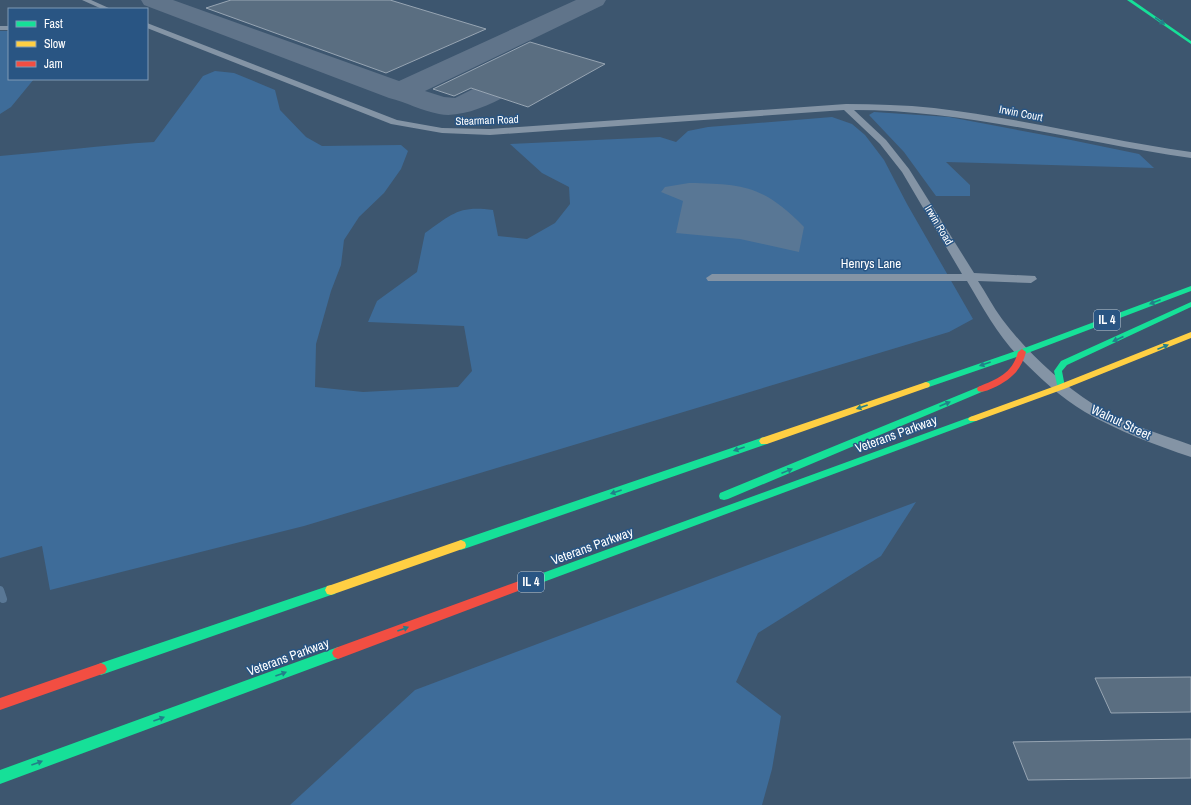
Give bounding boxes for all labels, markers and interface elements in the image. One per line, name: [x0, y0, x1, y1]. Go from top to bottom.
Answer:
legend: [8, 8, 148, 80]
text: Fast: [44, 16, 63, 32]
one-way arrow: [1155, 17, 1165, 25]
text: Slow: [44, 36, 66, 52]
text: Jam: [44, 56, 63, 72]
street label: Irwin Court: [998, 102, 1044, 124]
street label: Stearman Road: [455, 112, 519, 128]
street label: Irwin Road: [922, 203, 956, 247]
street label: Henrys Lane: [841, 255, 901, 272]
one-way arrow: [1148, 299, 1160, 305]
road number: IL 4: [1094, 310, 1120, 330]
one-way arrow: [1112, 336, 1123, 342]
one-way arrow: [1157, 343, 1169, 349]
one-way arrow: [979, 362, 991, 368]
one-way arrow: [940, 401, 952, 407]
street label: Walnut Street: [1088, 401, 1154, 443]
one-way arrow: [856, 404, 868, 410]
street label: Veterans Parkway: [853, 411, 940, 457]
one-way arrow: [733, 446, 745, 452]
one-way arrow: [781, 468, 792, 474]
one-way arrow: [610, 489, 622, 495]
street label: Veterans Parkway: [549, 523, 636, 569]
road number: IL 4: [518, 572, 544, 592]
one-way arrow: [397, 626, 409, 632]
street label: Veterans Parkway: [245, 634, 332, 680]
one-way arrow: [275, 670, 287, 676]
one-way arrow: [153, 715, 165, 721]
one-way arrow: [31, 760, 43, 766]

